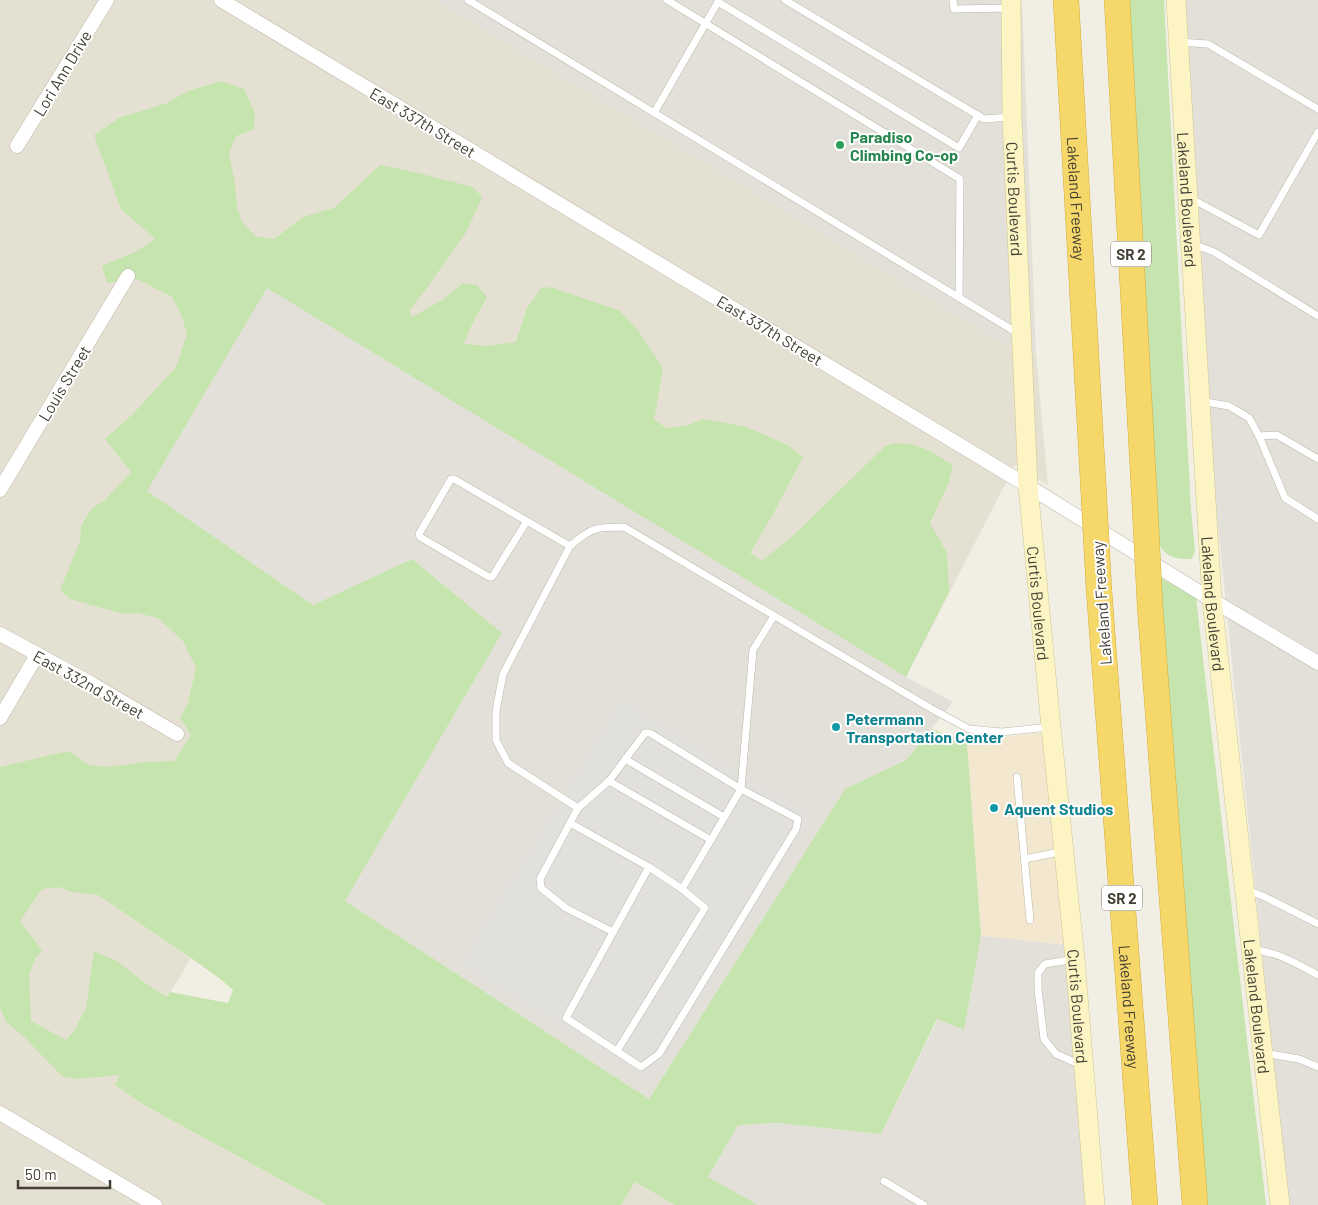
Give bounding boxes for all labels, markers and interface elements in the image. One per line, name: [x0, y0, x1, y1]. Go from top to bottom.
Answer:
street label: Lori Ann Drive: [29, 27, 95, 119]
street label: East 337th Street: [367, 83, 479, 161]
place label: Paradiso Climbing Co-op: [850, 127, 958, 164]
street label: Lakeland Boulevard: [1174, 132, 1202, 268]
street label: Lakeland Freeway: [1064, 136, 1090, 262]
marker: Paradiso Climbing Co-op: [834, 139, 846, 151]
street label: Curtis Boulevard: [1004, 141, 1028, 257]
road number: SR 2: [1111, 242, 1151, 266]
street label: East 337th Street: [714, 291, 826, 369]
street label: Louis Street: [34, 342, 94, 424]
street label: Lakeland Boulevard: [1199, 536, 1229, 672]
street label: Lakeland Freeway: [1087, 540, 1115, 666]
street label: Curtis Boulevard: [1024, 545, 1054, 661]
street label: East 332nd Street: [30, 646, 148, 722]
place label: Petermann Transportation Center: [846, 709, 1003, 746]
marker: Petermann Transportation Center: [830, 721, 842, 733]
place label: Aquent Studios: [1004, 799, 1113, 818]
marker: Aquent Studios: [988, 802, 1000, 814]
road number: SR 2: [1102, 886, 1142, 910]
street label: Lakeland Boulevard: [1241, 938, 1275, 1075]
street label: Lakeland Freeway: [1116, 944, 1144, 1070]
street label: Curtis Boulevard: [1065, 948, 1093, 1064]
scale bar: [18, 1158, 110, 1190]
text: 50 m: [25, 1165, 57, 1183]

